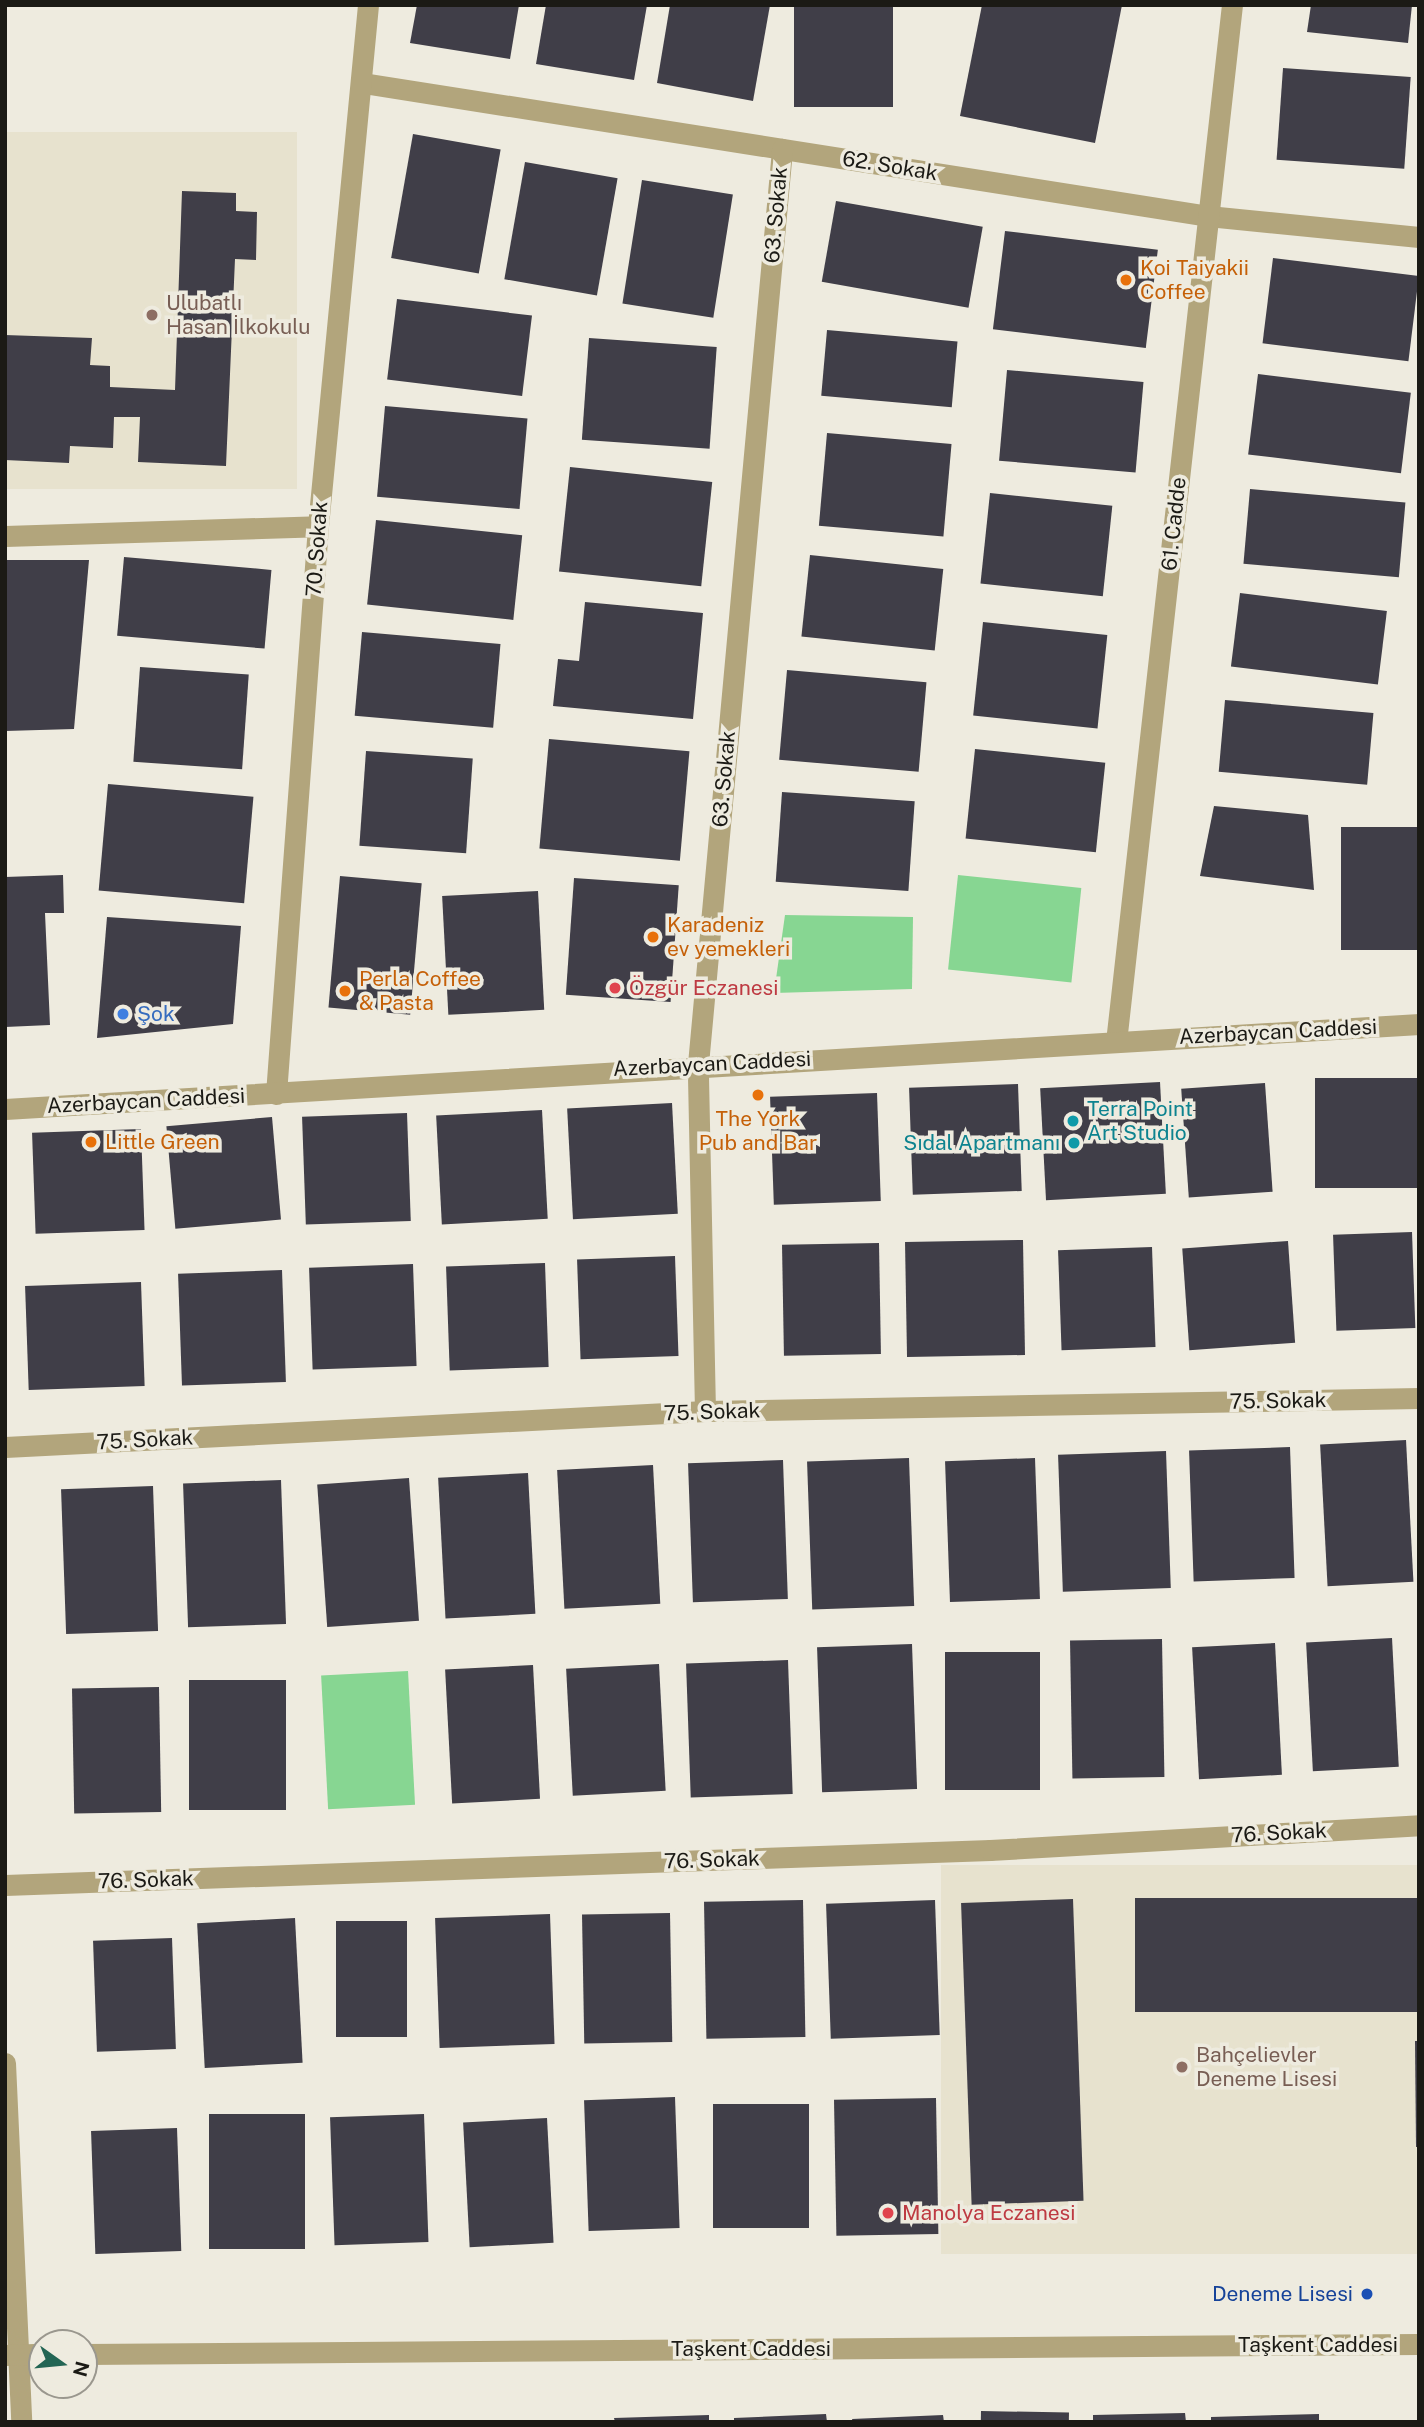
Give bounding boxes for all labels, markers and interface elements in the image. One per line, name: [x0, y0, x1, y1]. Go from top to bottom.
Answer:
street label: 62. Sokak: [840, 146, 940, 186]
street label: 63. Sokak: [759, 166, 793, 264]
place label: Koi Taiyakii Coffee: [1140, 255, 1249, 305]
marker: Koi Taiyakii Coffee: [1118, 272, 1134, 288]
place label: Ulubatlı Hasan İlkokulu: [166, 290, 310, 340]
marker: Ulubatlı Hasan İlkokulu: [144, 307, 160, 323]
street label: 61. Cadde: [1157, 476, 1191, 572]
street label: 70. Sokak: [301, 500, 333, 598]
street label: 63. Sokak: [707, 730, 741, 828]
place label: Karadeniz ev yemekleri: [667, 912, 790, 962]
marker: Karadeniz ev yemekleri: [645, 929, 661, 945]
place label: Perla Coffee & Pasta: [359, 966, 481, 1016]
place label: Özgür Eczanesi: [629, 975, 778, 1001]
marker: Özgür Eczanesi: [607, 980, 623, 996]
marker: Perla Coffee & Pasta: [337, 983, 353, 999]
place label: Şok: [137, 1001, 175, 1027]
marker: Şok: [115, 1006, 131, 1022]
street label: Azerbaycan Caddesi: [1178, 1014, 1378, 1050]
street label: Azerbaycan Caddesi: [612, 1046, 812, 1082]
street label: Azerbaycan Caddesi: [46, 1083, 246, 1119]
marker: The York Pub and Bar: [750, 1087, 766, 1103]
place label: Terra Point Art Studio: [1087, 1096, 1193, 1146]
place label: The York Pub and Bar: [699, 1106, 817, 1156]
marker: Terra Point Art Studio: [1065, 1113, 1081, 1129]
place label: Little Green: [105, 1129, 220, 1155]
place label: Sıdal Apartmanı: [903, 1130, 1060, 1156]
marker: Little Green: [83, 1134, 99, 1150]
marker: Sıdal Apartmanı: [1066, 1135, 1082, 1151]
street label: 75. Sokak: [1229, 1388, 1327, 1414]
street label: 75. Sokak: [663, 1398, 761, 1426]
street label: 75. Sokak: [96, 1425, 194, 1455]
street label: 76. Sokak: [1230, 1818, 1328, 1848]
street label: 76. Sokak: [664, 1846, 760, 1874]
street label: 76. Sokak: [98, 1866, 194, 1894]
place label: Bahçelievler Deneme Lisesi: [1196, 2042, 1337, 2092]
marker: Bahçelievler Deneme Lisesi: [1174, 2059, 1190, 2075]
place label: Manolya Eczanesi: [902, 2200, 1075, 2226]
marker: Manolya Eczanesi: [880, 2205, 896, 2221]
place label: Deneme Lisesi: [1212, 2281, 1353, 2307]
marker: Deneme Lisesi: [1359, 2286, 1375, 2302]
north arrow: [28, 2329, 98, 2399]
street label: Taşkent Caddesi: [1238, 2332, 1398, 2358]
street label: Taşkent Caddesi: [671, 2336, 831, 2362]
text: N: [69, 2359, 94, 2379]

